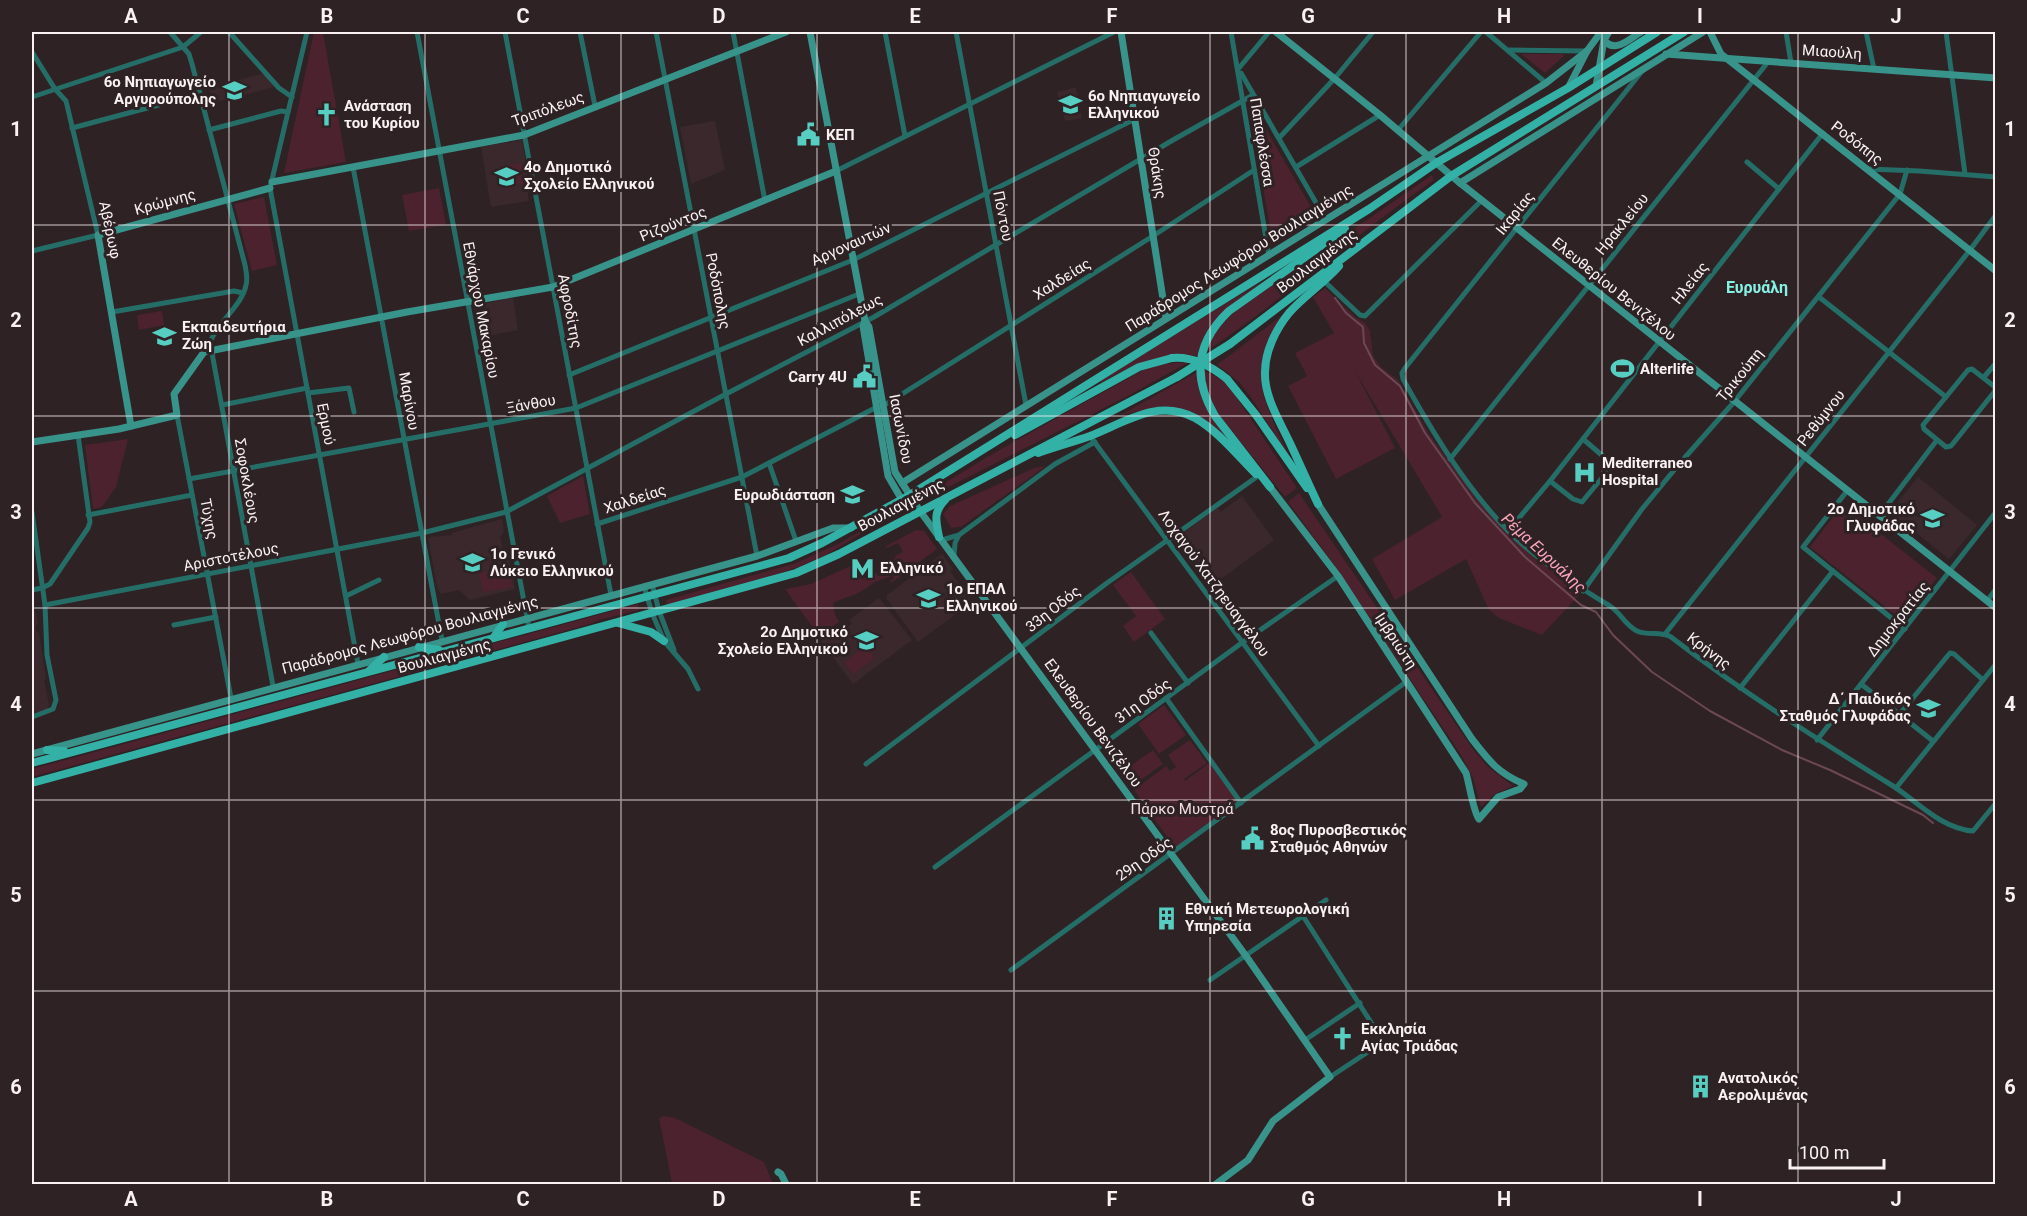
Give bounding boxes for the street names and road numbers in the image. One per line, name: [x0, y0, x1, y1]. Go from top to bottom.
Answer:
street label: Μιαούλη: [1801, 41, 1863, 63]
street label: Τριπόλεως: [510, 88, 586, 130]
street label: Παπαφλέσσα: [1246, 97, 1278, 188]
street label: Ροδόπης: [1828, 117, 1886, 169]
street label: Θράκης: [1144, 146, 1170, 200]
street label: Παράδρομος Λεωφόρου Βουλιαγμένης: [1122, 180, 1356, 336]
street label: Κρώμνης: [132, 185, 198, 219]
street label: Ικαρίας: [1492, 188, 1538, 238]
street label: Πόντου: [989, 189, 1017, 243]
street label: Ηρακλείου: [1592, 190, 1652, 258]
street label: Αβέρωφ: [95, 200, 125, 260]
street label: Ριζούντος: [637, 203, 709, 245]
street label: Αργοναυτών: [808, 218, 894, 270]
street label: Βουλιαγμένης: [1273, 225, 1361, 297]
street label: Ελευθερίου Βενιζέλου: [1548, 234, 1680, 344]
street label: Εθνάρχου Μακαρίου: [459, 240, 503, 380]
street label: Ροδόπολης: [702, 251, 734, 331]
street label: Χαλδείας: [1030, 254, 1094, 304]
street label: Ηλείας: [1668, 258, 1712, 308]
street label: Αφροδίτης: [554, 272, 586, 350]
street label: Καλλιπόλεως: [794, 290, 886, 350]
street label: Τρικούπη: [1713, 345, 1767, 405]
street label: Μαρίνου: [395, 370, 423, 432]
street label: Ρεθύμνου: [1793, 386, 1849, 450]
street label: Ξάνθου: [505, 391, 557, 417]
street label: Ιασωνίδου: [885, 393, 917, 465]
street label: Ερμού: [313, 402, 339, 446]
street label: Σοφοκλέους: [231, 437, 263, 525]
street label: Βουλιαγμένης: [855, 475, 947, 535]
street label: Χαλδείας: [602, 481, 668, 517]
street label: Τύχης: [196, 497, 222, 541]
street label: Λοχαγού Χατζηευαγγέλου: [1155, 506, 1273, 660]
street label: Αριστοτέλους: [182, 539, 280, 575]
street label: Δημοκρατίας: [1863, 578, 1933, 660]
street label: 33η Οδός: [1022, 582, 1084, 636]
street label: Παράδρομος Λεωφόρου Βουλιαγμένης: [280, 592, 540, 678]
street label: Ιμβριώτη: [1371, 609, 1421, 673]
street label: Κρήνης: [1684, 629, 1734, 673]
street label: Βουλιαγμένης: [396, 635, 492, 677]
street label: Ελευθερίου Βενιζέλου: [1040, 655, 1146, 791]
street label: 31η Οδός: [1112, 675, 1174, 727]
street label: 29η Οδός: [1112, 833, 1176, 885]

